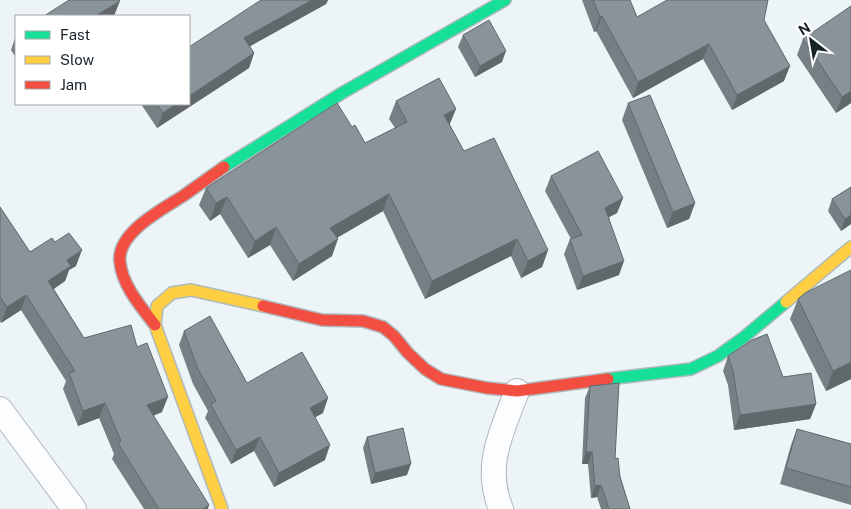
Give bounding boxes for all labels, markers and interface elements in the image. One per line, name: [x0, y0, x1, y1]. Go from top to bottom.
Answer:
legend: [15, 15, 190, 105]
north arrow: [786, 15, 836, 65]
text: N: [795, 19, 813, 39]
text: Fast: [60, 26, 90, 43]
text: Slow: [60, 51, 95, 68]
text: Jam: [60, 76, 87, 93]

